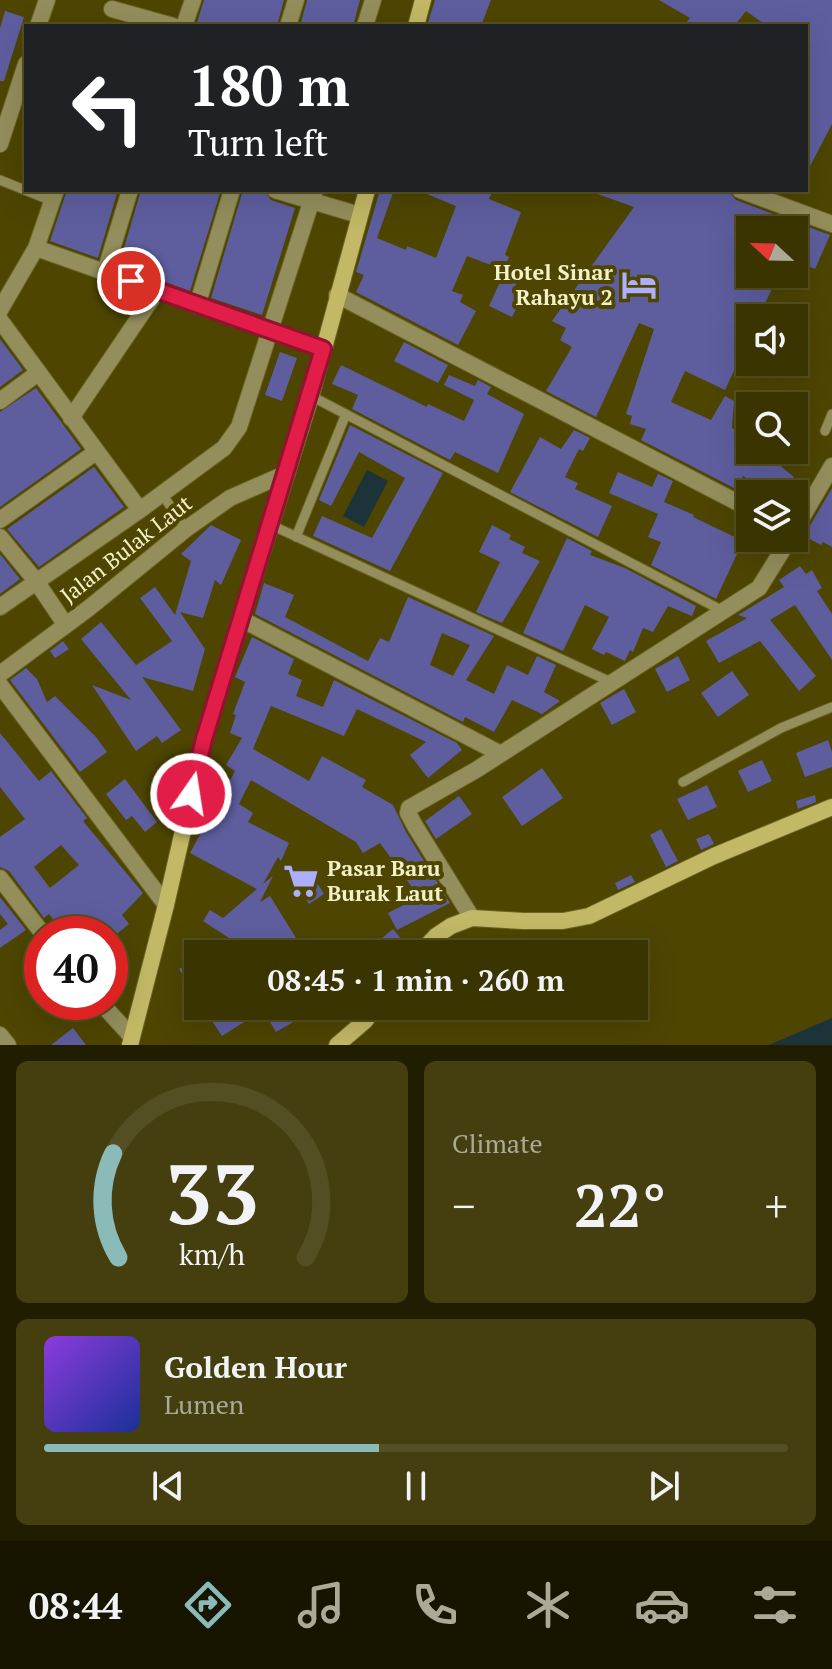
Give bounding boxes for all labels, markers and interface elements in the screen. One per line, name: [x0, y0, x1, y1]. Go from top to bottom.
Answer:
text: 180 m: [188, 48, 350, 122]
icon: left: [56, 56, 160, 160]
text: Turn left: [188, 119, 328, 166]
north arrow: [736, 216, 808, 288]
map controls: [736, 216, 808, 552]
pin: [97, 247, 165, 315]
place label: Hotel Sinar Rahayu 2: [494, 257, 614, 311]
icon: arrive: [109, 259, 153, 303]
hotel icon: Hotel Sinar Rahayu 2: [620, 266, 658, 304]
button: sound: [736, 304, 808, 376]
button: search: [736, 392, 808, 464]
button: layers: [736, 480, 808, 552]
street label: Jalan Bulak Laut: [54, 488, 197, 609]
position arrow: [149, 752, 233, 836]
place label: Pasar Baru Burak Laut: [327, 853, 443, 907]
supermarket icon: Pasar Baru Burak Laut: [282, 862, 320, 900]
speed limit sign: 40: [24, 916, 128, 1020]
text: 08:45 · 1 min · 260 m: [268, 960, 564, 1000]
text: Climate: [452, 1126, 543, 1160]
text: 33: [165, 1138, 259, 1248]
text: 22°: [574, 1165, 666, 1244]
text: −: [452, 1176, 475, 1235]
text: +: [765, 1176, 788, 1235]
text: km/h: [179, 1235, 245, 1273]
text: Golden Hour: [164, 1347, 347, 1387]
text: Lumen: [164, 1387, 244, 1421]
icon: previous: [146, 1464, 190, 1508]
icon: pause: [394, 1464, 438, 1508]
icon: next: [642, 1464, 686, 1508]
icon: directions: [180, 1577, 236, 1633]
icon: music: [293, 1577, 349, 1633]
icon: phone: [407, 1577, 463, 1633]
icon: climate: [520, 1577, 576, 1633]
icon: car: [634, 1577, 690, 1633]
icon: filters: [747, 1577, 803, 1633]
text: 08:44: [29, 1582, 122, 1629]

